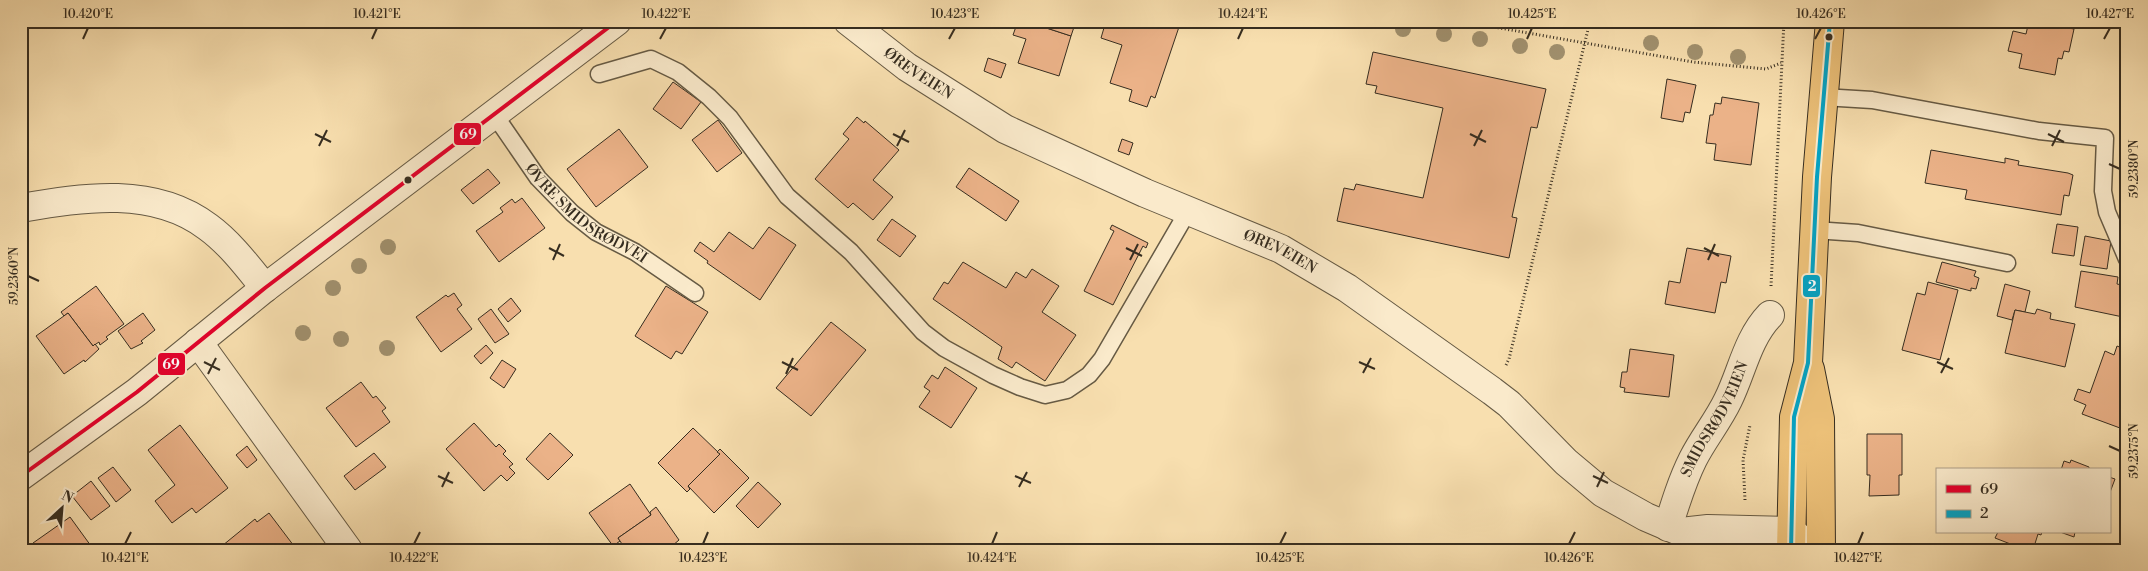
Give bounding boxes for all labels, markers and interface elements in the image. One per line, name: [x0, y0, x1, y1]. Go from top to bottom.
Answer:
text: 10.420°E: [63, 7, 113, 22]
text: 10.421°E: [353, 7, 401, 22]
text: 10.422°E: [642, 7, 690, 22]
text: 10.423°E: [931, 7, 979, 22]
text: 10.424°E: [1218, 7, 1268, 22]
text: 10.425°E: [1508, 7, 1556, 22]
text: 10.426°E: [1796, 7, 1846, 22]
text: 10.427°E: [2086, 7, 2134, 22]
unlabelled marker: [1824, 32, 1834, 42]
street label: ØREVEIEN: [880, 43, 957, 103]
line badge: 69: [453, 122, 482, 146]
text: 69: [459, 126, 477, 144]
text: 59.2380°N: [2127, 140, 2142, 198]
street label: ØVRE SMIDSRØDVEI: [521, 160, 651, 267]
unlabelled marker: [403, 175, 413, 185]
street label: ØREVEIEN: [1241, 225, 1320, 278]
text: 59.2360°N: [7, 247, 22, 305]
line badge: 2: [1802, 274, 1821, 298]
text: 2: [1808, 278, 1817, 296]
line badge: 69: [157, 352, 186, 376]
text: 69: [162, 356, 180, 374]
street label: SMIDSRØDVEIEN: [1676, 359, 1752, 480]
text: 59.2375°N: [2127, 423, 2142, 479]
legend: [1936, 468, 2110, 534]
text: 69: [1980, 480, 1998, 499]
north arrow: [38, 484, 88, 534]
text: N: [58, 487, 76, 508]
text: 2: [1980, 504, 1989, 523]
text: 10.421°E: [101, 551, 149, 566]
text: 10.422°E: [390, 551, 438, 566]
text: 10.423°E: [679, 551, 727, 566]
text: 10.424°E: [967, 551, 1017, 566]
text: 10.425°E: [1256, 551, 1304, 566]
text: 10.426°E: [1544, 551, 1594, 566]
text: 10.427°E: [1834, 551, 1882, 566]

